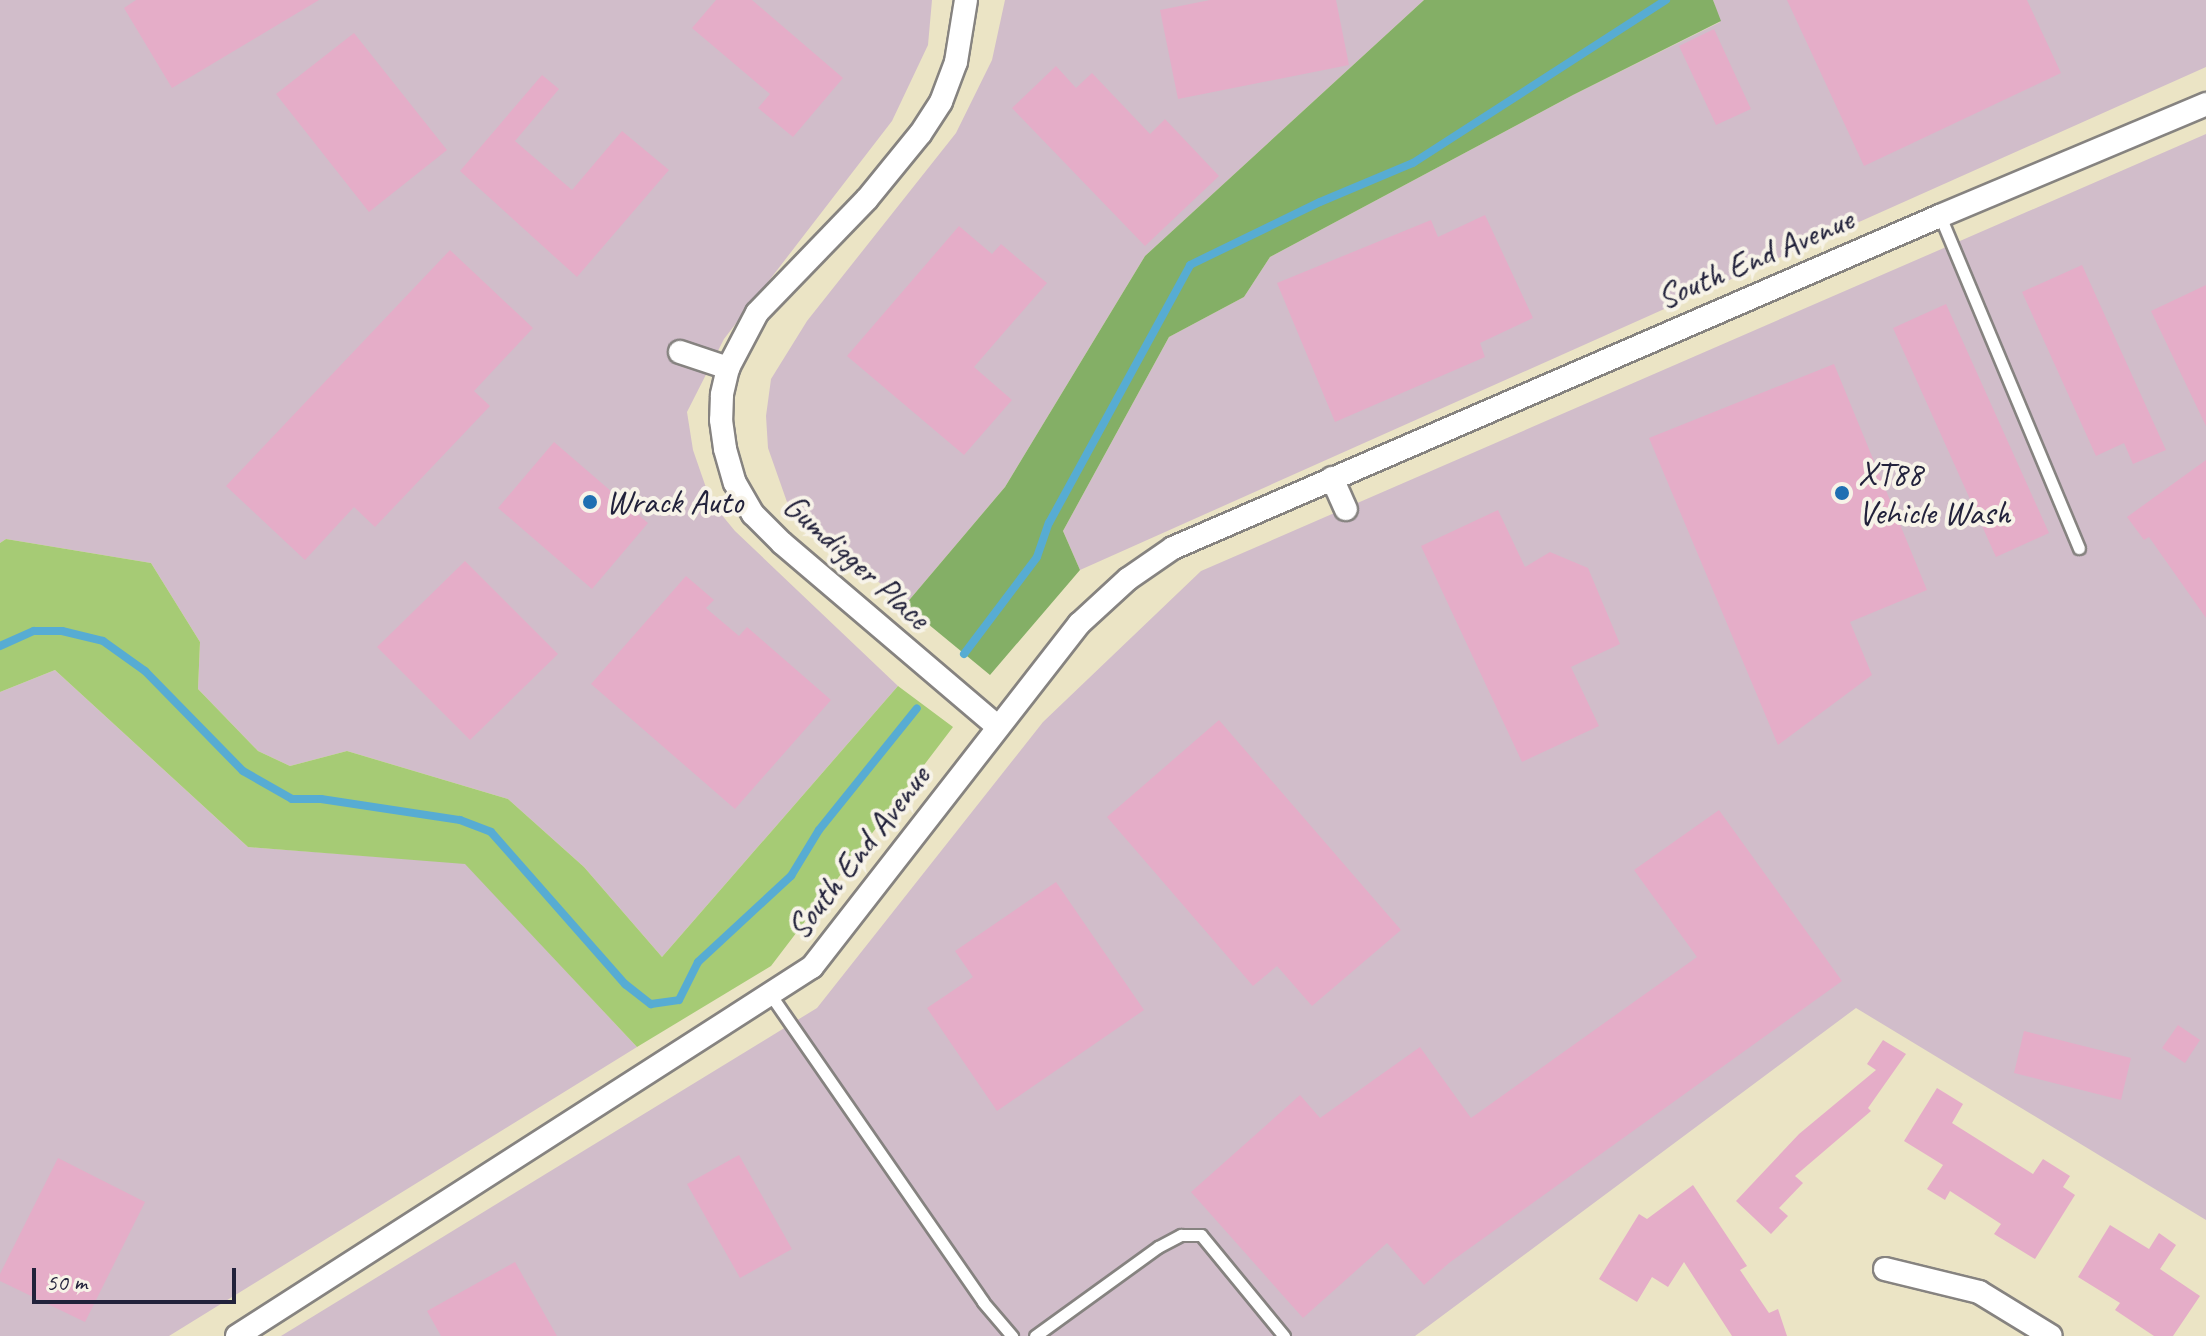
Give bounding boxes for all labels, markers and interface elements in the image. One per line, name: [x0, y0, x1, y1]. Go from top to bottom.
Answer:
street label: South End Avenue: [1651, 198, 1859, 318]
place label: XT88 Vehicle Wash: [1858, 453, 2010, 532]
place label: Wrack Auto: [606, 482, 743, 522]
marker: XT88 Vehicle Wash: [1833, 484, 1851, 502]
street label: Gumdigger Place: [775, 485, 939, 637]
marker: Wrack Auto: [581, 493, 599, 511]
street label: South End Avenue: [778, 757, 938, 947]
scale bar: [36, 1252, 240, 1302]
text: 50 m: [46, 1267, 87, 1297]

